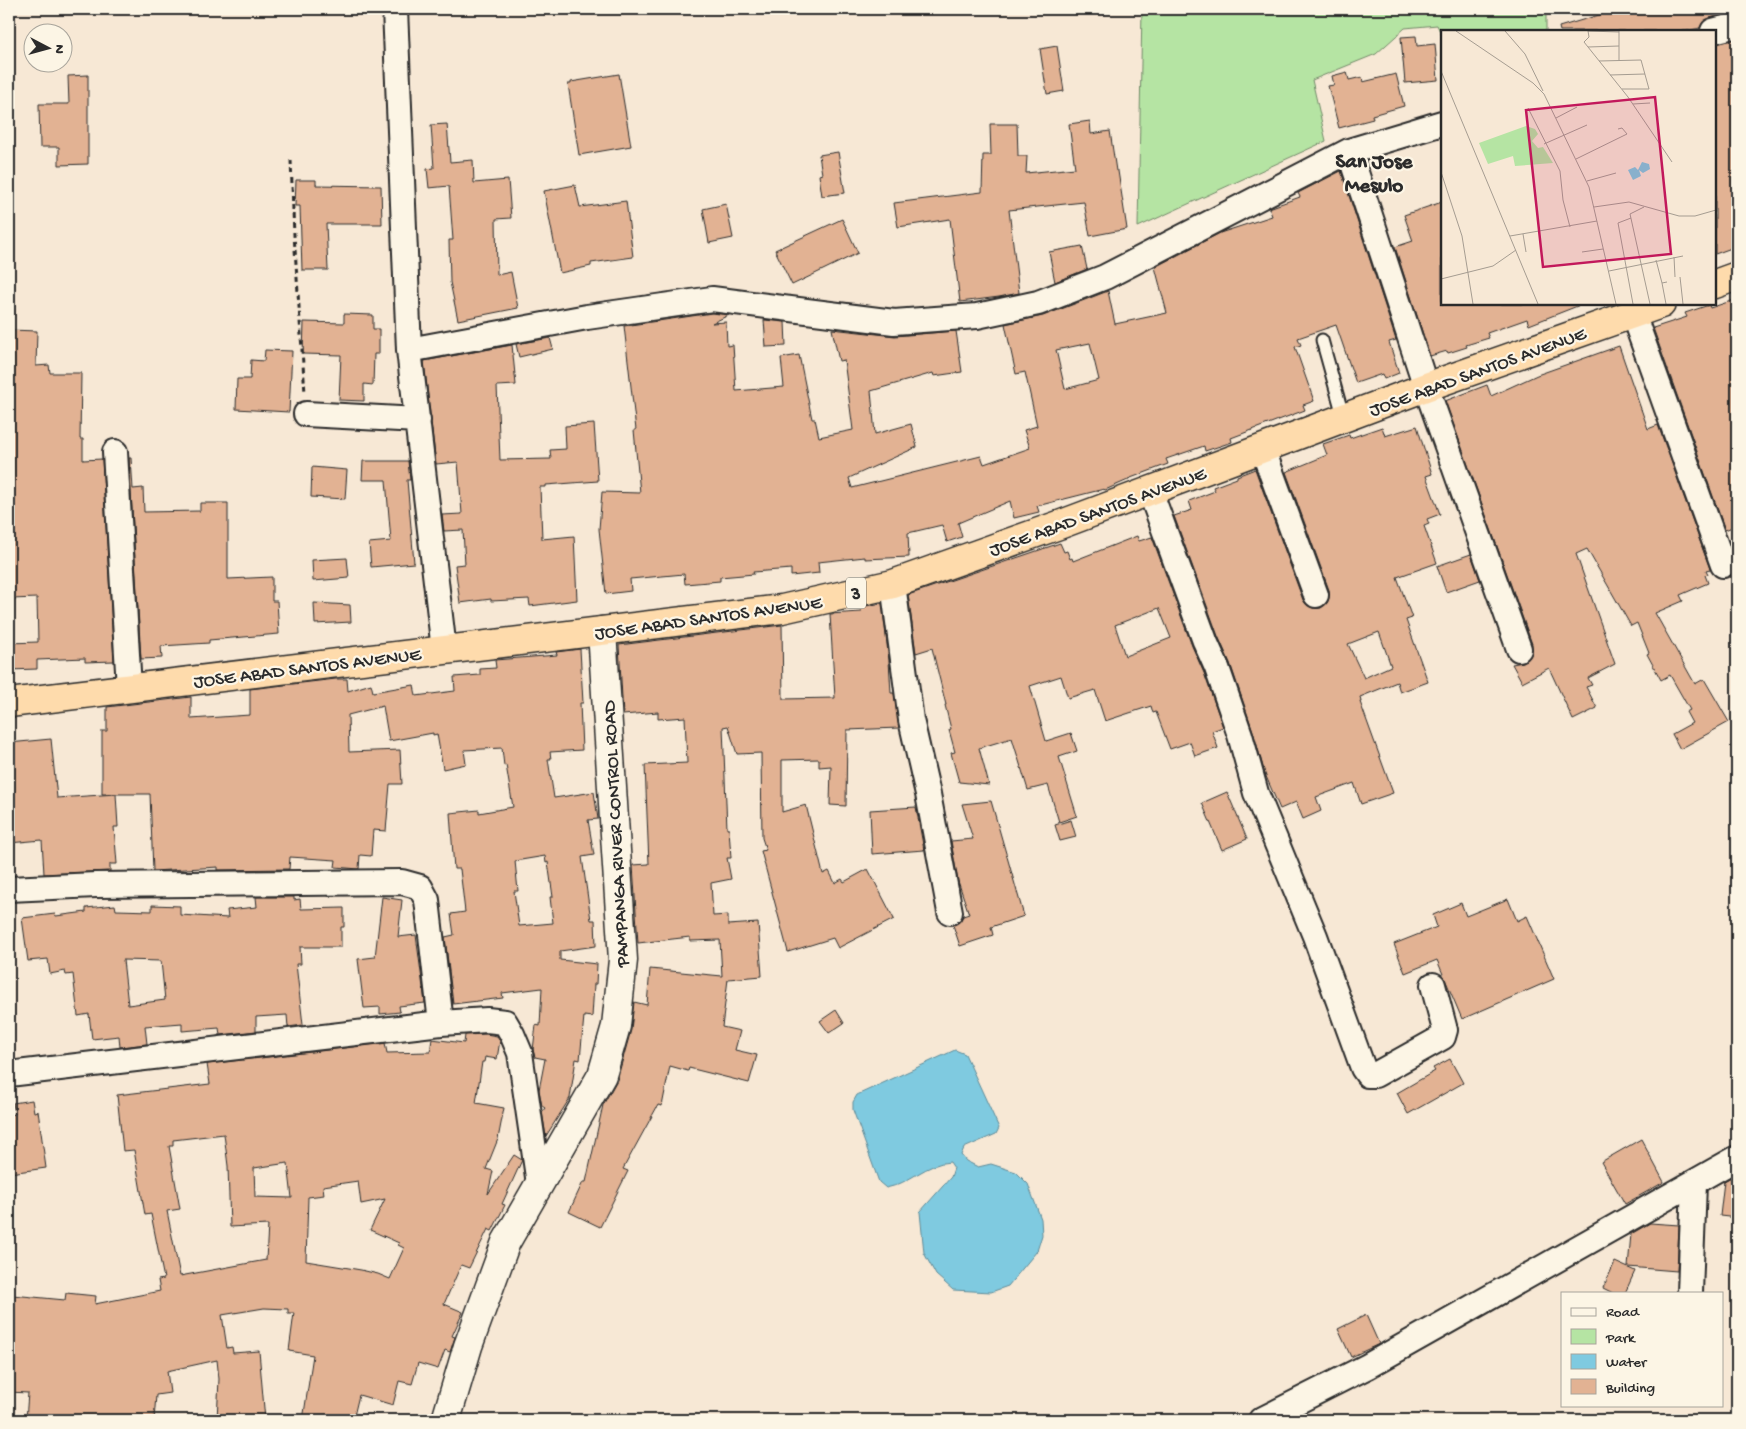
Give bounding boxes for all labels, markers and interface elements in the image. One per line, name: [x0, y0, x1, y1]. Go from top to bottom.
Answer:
north arrow: [22, 22, 72, 72]
inset map: [1441, 30, 1716, 305]
text: N: [50, 44, 67, 55]
district label: San Jose Mesulo: [1336, 151, 1414, 200]
street label: JOSE ABAD SANTOS AVENUE: [1367, 323, 1591, 423]
street label: JOSE ABAD SANTOS AVENUE: [987, 463, 1211, 563]
road number: 3: [846, 578, 866, 608]
street label: JOSE ABAD SANTOS AVENUE: [594, 592, 825, 647]
street label: JOSE ABAD SANTOS AVENUE: [192, 644, 424, 695]
street label: PAMPANGA RIVER CONTROL ROAD: [599, 699, 636, 969]
legend: [1561, 1292, 1724, 1406]
text: Road: [1606, 1304, 1640, 1322]
text: Park: [1605, 1330, 1636, 1348]
text: Water: [1606, 1354, 1648, 1372]
text: Building: [1605, 1380, 1655, 1398]

